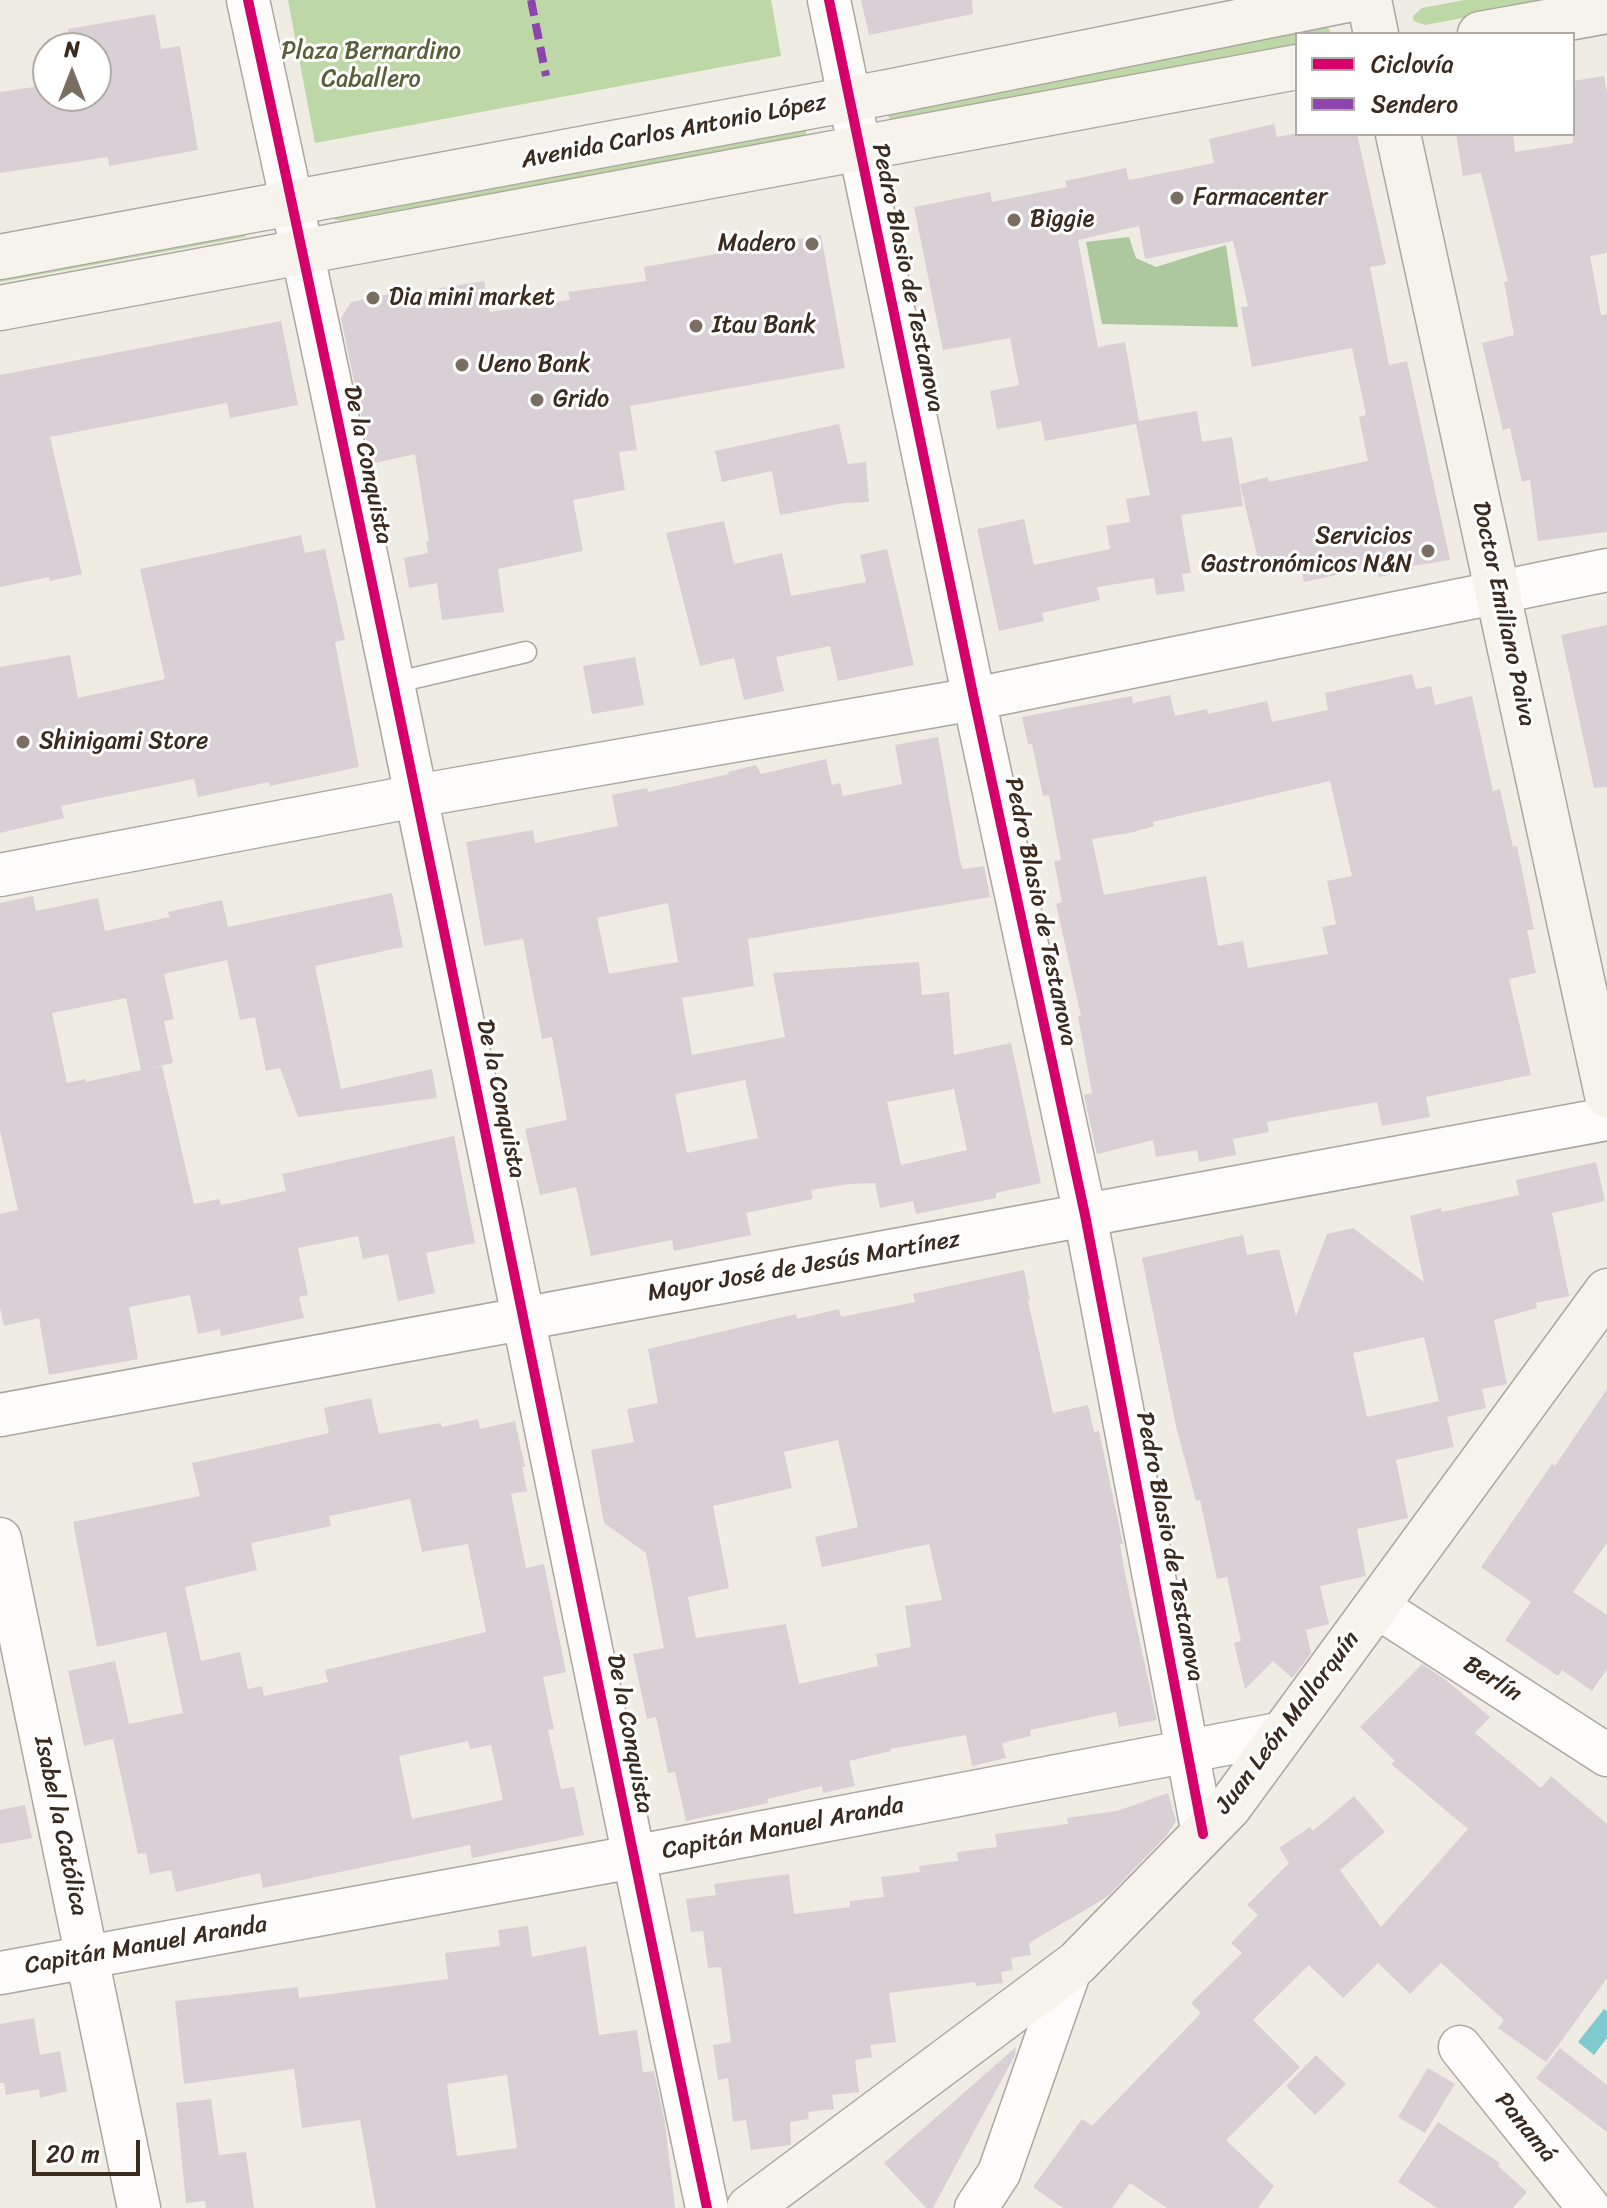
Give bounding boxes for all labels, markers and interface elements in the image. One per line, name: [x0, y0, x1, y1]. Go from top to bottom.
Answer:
text: N: [64, 30, 80, 69]
north arrow: [32, 32, 112, 112]
legend: [1295, 32, 1575, 136]
park label: Plaza Bernardino Caballero: [281, 38, 461, 94]
text: Ciclovía: [1371, 43, 1453, 85]
text: Sendero: [1371, 83, 1458, 125]
street label: Avenida Carlos Antonio López: [519, 88, 829, 176]
street label: Pedro Blasio de Testanova: [864, 141, 950, 415]
place label: Farmacenter: [1193, 184, 1328, 212]
marker: Farmacenter: [1168, 189, 1186, 207]
place label: Biggie: [1030, 206, 1094, 234]
marker: Biggie: [1005, 211, 1023, 229]
place label: Madero: [718, 230, 796, 258]
marker: Madero: [803, 235, 821, 253]
place label: Dia mini market: [389, 284, 555, 312]
marker: Dia mini market: [364, 289, 382, 307]
place label: Itau Bank: [712, 312, 816, 340]
marker: Itau Bank: [687, 317, 705, 335]
place label: Ueno Bank: [478, 351, 590, 379]
marker: Ueno Bank: [453, 356, 471, 374]
street label: De la Conquista: [336, 383, 398, 547]
place label: Grido: [553, 386, 609, 414]
marker: Grido: [528, 391, 546, 409]
street label: Doctor Emiliano Paiva: [1465, 499, 1541, 729]
place label: Servicios Gastronómicos N&N: [1201, 523, 1412, 579]
marker: Servicios Gastronómicos N&N: [1419, 542, 1437, 560]
place label: Shinigami Store: [39, 728, 208, 756]
marker: Shinigami Store: [14, 733, 32, 751]
street label: Pedro Blasio de Testanova: [997, 775, 1083, 1049]
street label: De la Conquista: [469, 1017, 531, 1181]
street label: Mayor José de Jesús Martínez: [646, 1225, 962, 1309]
street label: Pedro Blasio de Testanova: [1129, 1410, 1209, 1684]
street label: Juan León Mallorquín: [1210, 1626, 1366, 1820]
street label: Berlín: [1457, 1651, 1527, 1709]
street label: De la Conquista: [599, 1652, 659, 1816]
street label: Isabel la Católica: [27, 1733, 93, 1919]
street label: Capitán Manuel Aranda: [660, 1791, 906, 1867]
street label: Capitán Manuel Aranda: [23, 1911, 269, 1981]
street label: Panamá: [1488, 2087, 1562, 2169]
scale bar: [36, 2124, 144, 2174]
text: 20 m: [46, 2133, 100, 2175]

